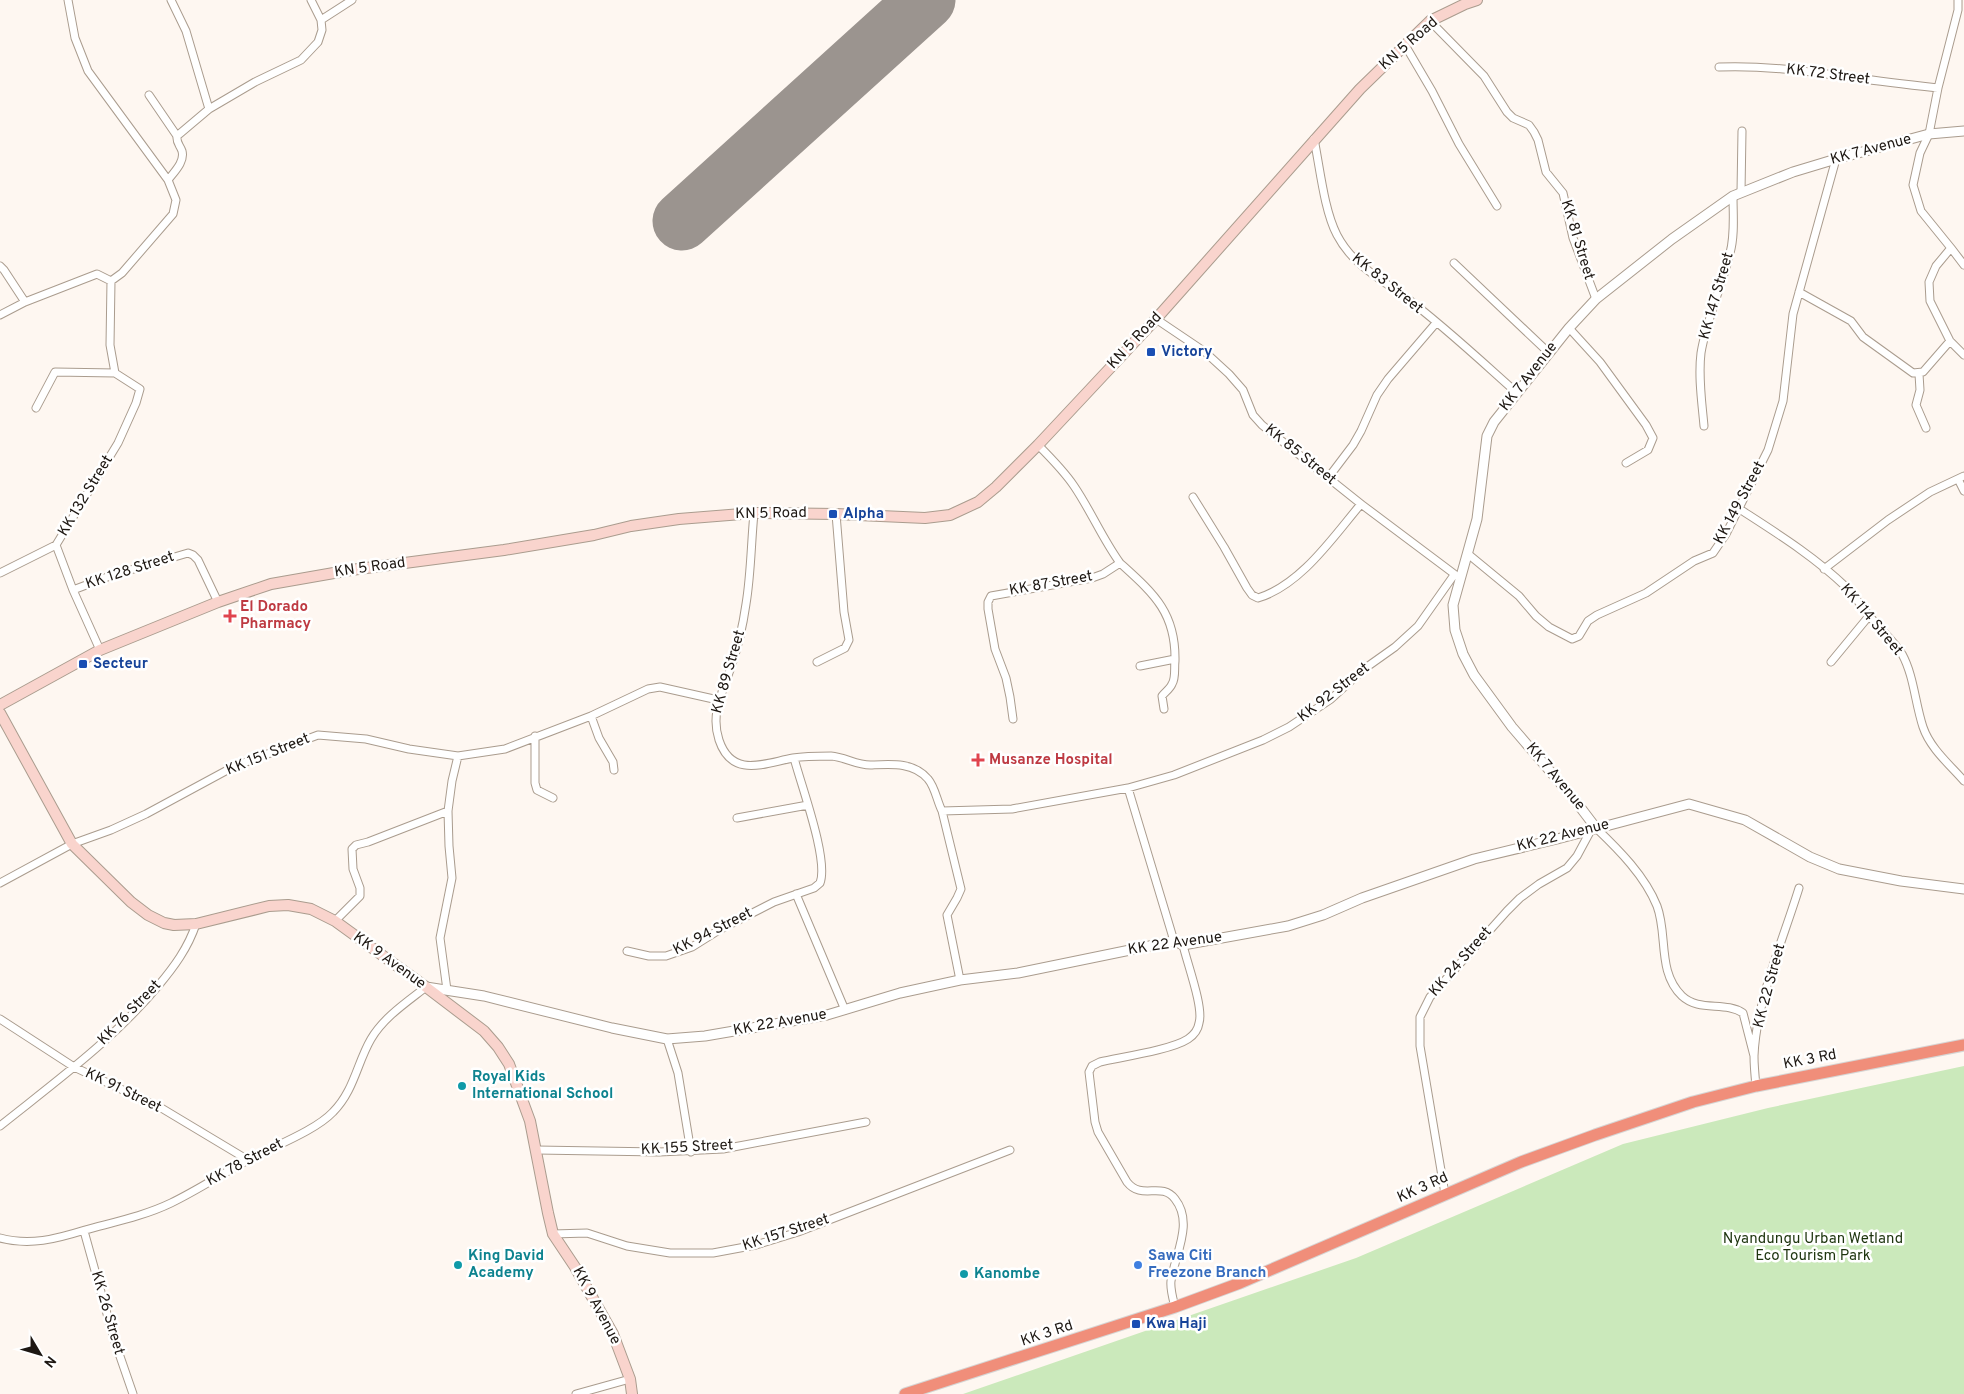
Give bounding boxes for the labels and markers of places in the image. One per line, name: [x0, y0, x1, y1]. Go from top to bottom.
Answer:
place label: Victory: [1161, 343, 1213, 362]
marker: Victory: [1145, 346, 1157, 358]
place label: Alpha: [843, 505, 884, 524]
marker: Alpha: [827, 508, 839, 520]
place label: El Dorado Pharmacy: [240, 598, 312, 634]
marker: El Dorado Pharmacy: [224, 610, 236, 622]
place label: Secteur: [93, 655, 149, 674]
marker: Secteur: [77, 658, 89, 670]
place label: Musanze Hospital: [989, 751, 1113, 770]
marker: Musanze Hospital: [971, 753, 985, 767]
place label: Royal Kids International School: [472, 1068, 613, 1104]
marker: Royal Kids International School: [456, 1080, 468, 1092]
place label: King David Academy: [468, 1247, 544, 1283]
place label: Sawa Citi Freezone Branch: [1148, 1247, 1266, 1283]
marker: King David Academy: [452, 1259, 464, 1271]
marker: Sawa Citi Freezone Branch: [1132, 1259, 1144, 1271]
place label: Kanombe: [974, 1265, 1040, 1284]
marker: Kanombe: [958, 1268, 970, 1280]
place label: Kwa Haji: [1146, 1315, 1207, 1334]
marker: Kwa Haji: [1130, 1318, 1142, 1330]

